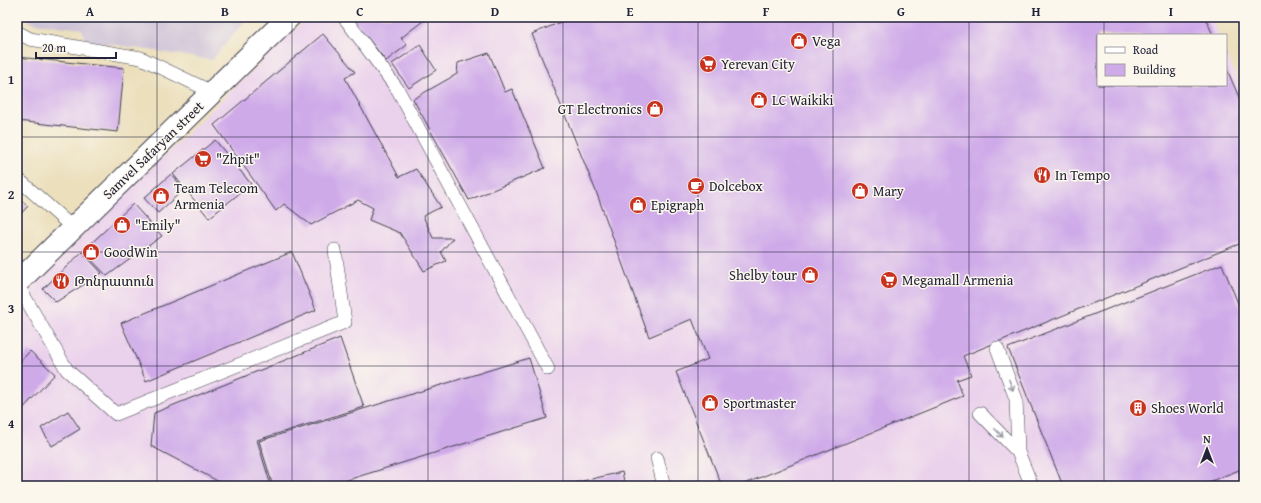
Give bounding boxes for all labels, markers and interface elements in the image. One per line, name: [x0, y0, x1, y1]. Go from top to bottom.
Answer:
text: A: [86, 2, 95, 21]
text: B: [221, 2, 229, 21]
text: C: [356, 2, 364, 21]
text: D: [491, 2, 499, 21]
text: E: [627, 2, 634, 21]
text: F: [763, 2, 770, 21]
text: G: [897, 2, 905, 21]
text: H: [1031, 2, 1041, 21]
text: I: [1169, 2, 1173, 21]
shop icon: Vega: [789, 31, 809, 51]
place label: Vega: [812, 31, 841, 51]
scale bar: [36, 34, 116, 60]
legend: [1097, 34, 1227, 86]
text: 20 m: [42, 39, 66, 56]
text: Road: [1133, 41, 1159, 58]
supermarket icon: Yerevan City: [698, 54, 718, 74]
place label: Yerevan City: [721, 54, 795, 74]
text: Building: [1133, 61, 1176, 78]
text: 1: [8, 70, 14, 89]
shop icon: LC Waikiki: [749, 90, 769, 110]
place label: LC Waikiki: [772, 90, 834, 110]
street label: Samvel Safaryan street: [98, 96, 208, 204]
place label: GT Electronics: [558, 99, 642, 119]
shop icon: GT Electronics: [645, 99, 665, 119]
supermarket icon: "Zhpit": [193, 149, 213, 169]
place label: "Zhpit": [216, 149, 260, 169]
restaurant icon: In Tempo: [1032, 165, 1052, 185]
place label: In Tempo: [1055, 165, 1110, 185]
cafe icon: Dolcebox: [686, 176, 706, 196]
place label: Dolcebox: [709, 176, 763, 196]
place label: Team Telecom Armenia: [174, 178, 259, 214]
shop icon: Mary: [850, 181, 870, 201]
place label: Mary: [873, 181, 904, 201]
text: 2: [8, 185, 15, 204]
shop icon: Team Telecom Armenia: [151, 186, 171, 206]
shop icon: Epigraph: [628, 195, 648, 215]
place label: Epigraph: [651, 195, 704, 215]
shop icon: "Emily": [112, 215, 132, 235]
place label: "Emily": [135, 215, 181, 235]
shop icon: GoodWin: [81, 242, 101, 262]
place label: GoodWin: [104, 242, 158, 262]
place label: Shelby tour: [729, 265, 797, 285]
shop icon: Shelby tour: [800, 265, 820, 285]
supermarket icon: Megamall Armenia: [879, 270, 899, 290]
place label: Megamall Armenia: [902, 270, 1014, 290]
restaurant icon: Թոնրատուն: [51, 271, 71, 291]
place label: Թոնրատուն: [74, 271, 154, 291]
text: 3: [8, 299, 14, 318]
one-way arrow: [1007, 378, 1015, 390]
shop icon: Sportmaster: [700, 393, 720, 413]
place label: Sportmaster: [723, 393, 796, 413]
building icon: Shoes World: [1128, 398, 1148, 418]
place label: Shoes World: [1151, 398, 1224, 418]
text: 4: [8, 414, 15, 433]
one-way arrow: [994, 428, 1004, 438]
north arrow: [1187, 429, 1227, 469]
text: N: [1203, 431, 1211, 447]

